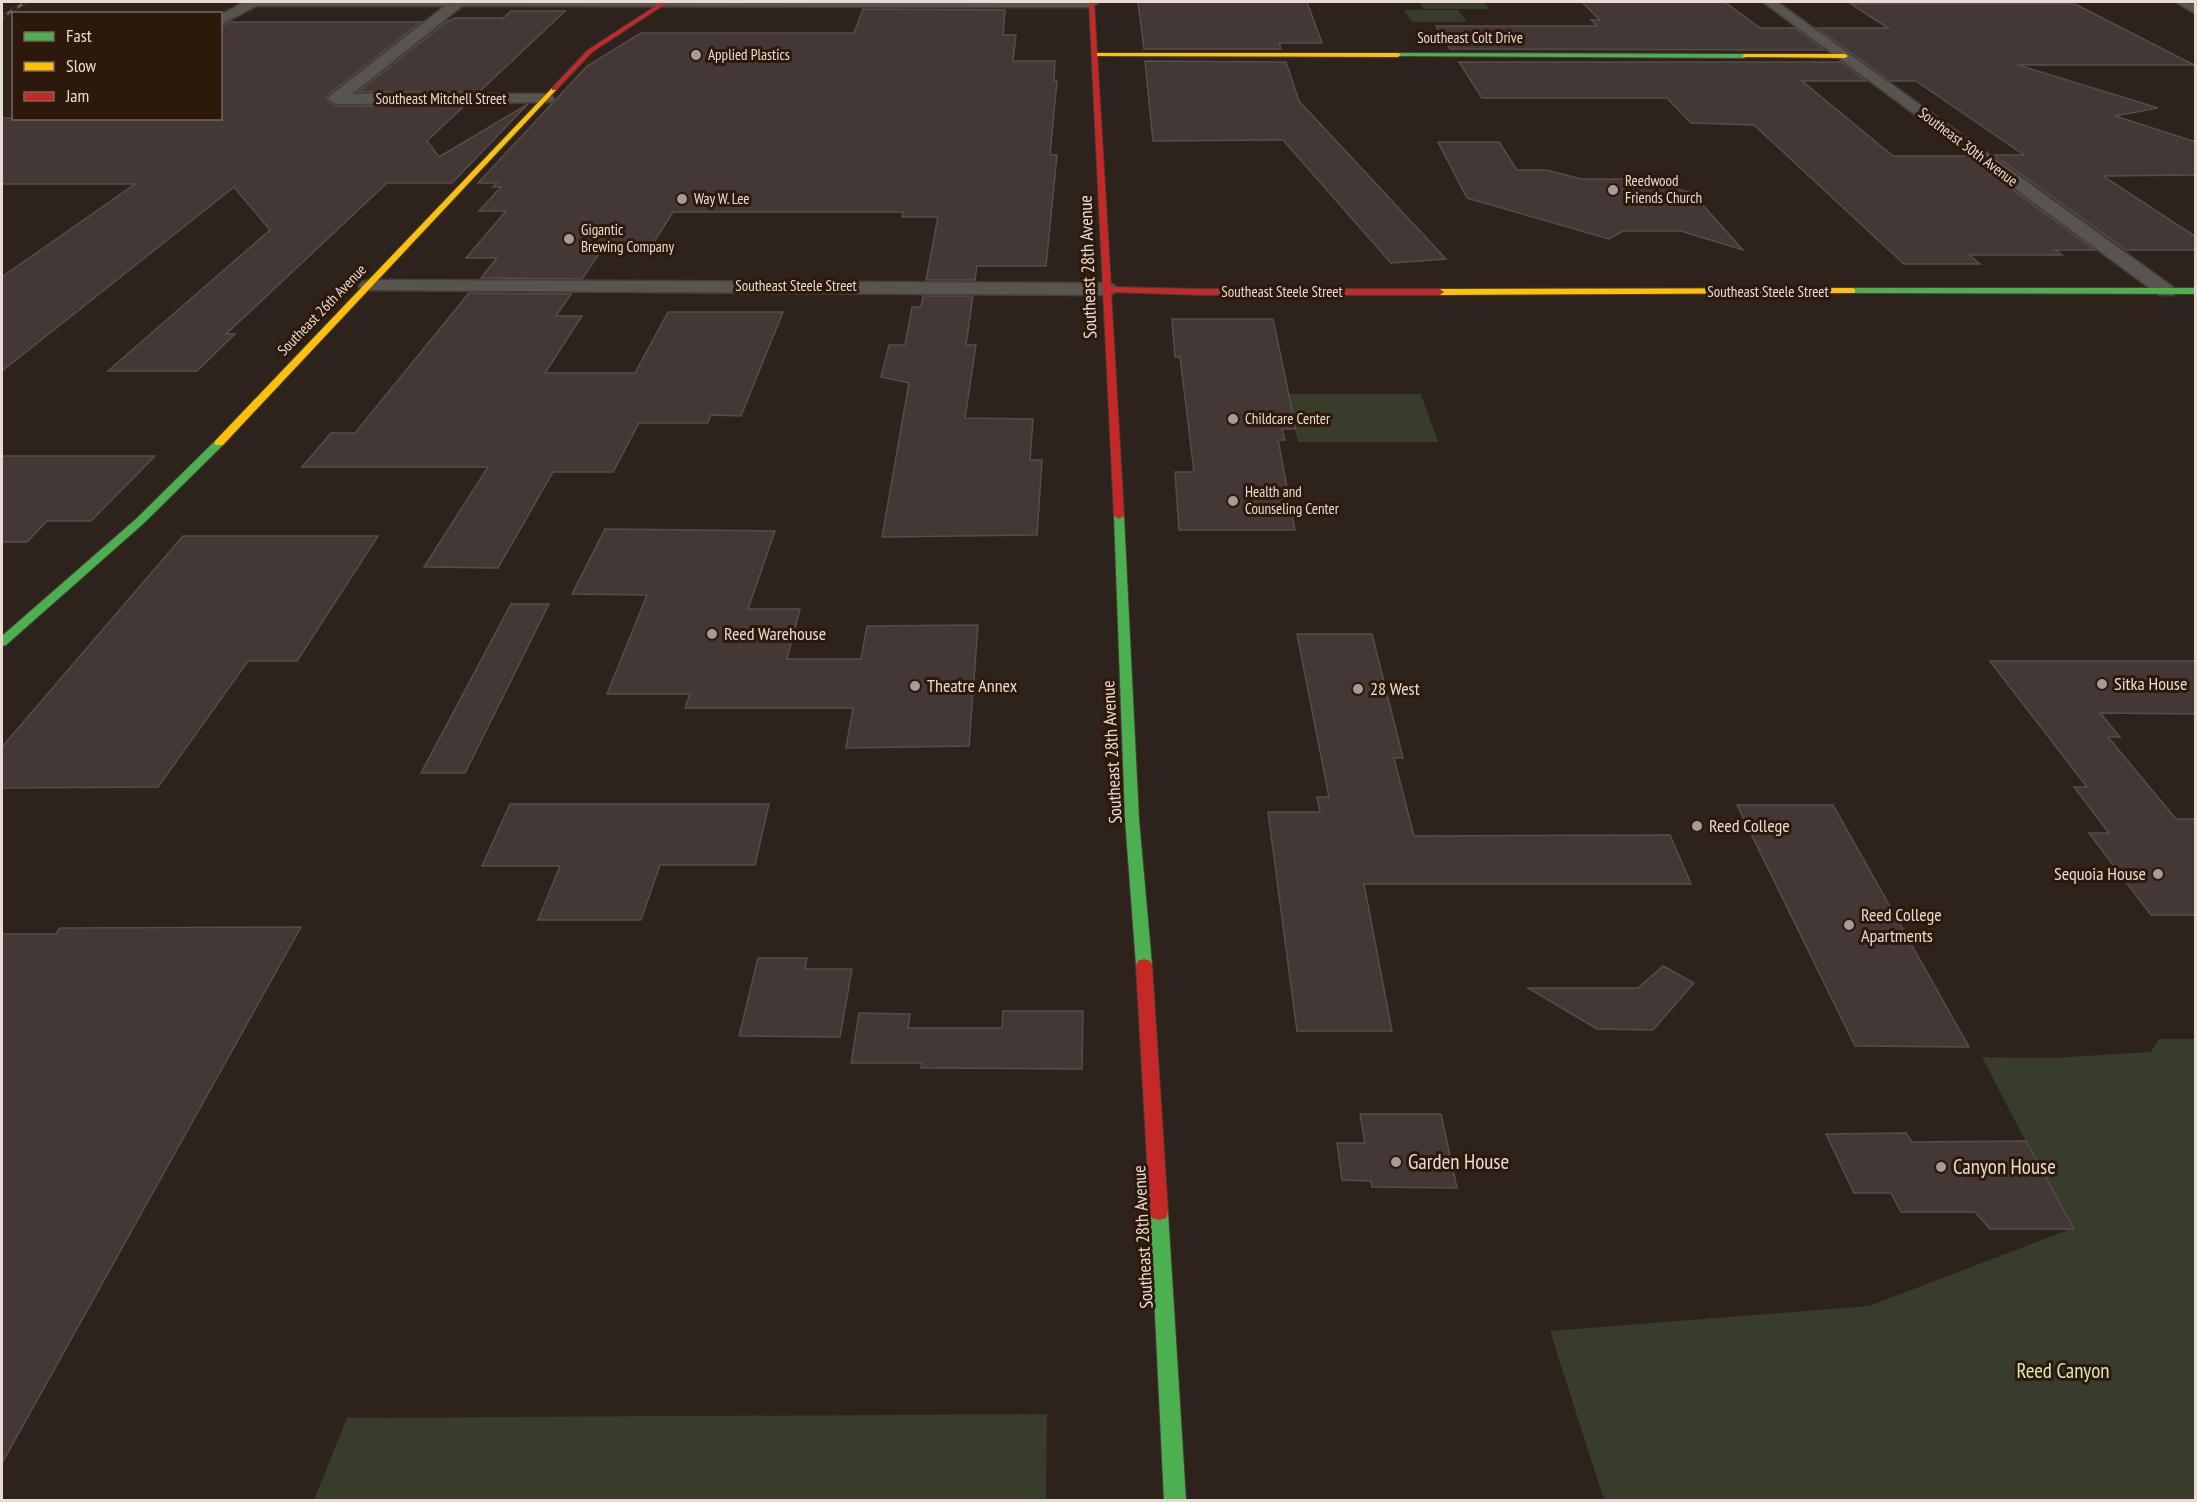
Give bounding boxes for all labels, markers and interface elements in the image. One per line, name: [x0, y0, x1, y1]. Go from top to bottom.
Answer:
legend: [12, 12, 222, 120]
text: Fast: [66, 24, 92, 47]
street label: Southeast Colt Drive: [1417, 28, 1523, 47]
place label: Applied Plastics: [708, 45, 790, 64]
marker: Applied Plastics: [689, 48, 703, 62]
text: Slow: [66, 54, 97, 77]
text: Jam: [65, 84, 89, 107]
street label: Southeast Mitchell Street: [376, 89, 506, 108]
street label: Southeast 30th Avenue: [1915, 103, 2022, 190]
place label: Reedwood Friends Church: [1625, 171, 1702, 207]
marker: Reedwood Friends Church: [1606, 183, 1620, 197]
place label: Way W. Lee: [694, 189, 750, 208]
marker: Way W. Lee: [675, 192, 689, 206]
street label: Southeast 28th Avenue: [1074, 195, 1101, 339]
place label: Gigantic Brewing Company: [581, 220, 674, 256]
marker: Gigantic Brewing Company: [562, 232, 576, 246]
street label: Southeast 26th Avenue: [273, 260, 370, 359]
street label: Southeast Steele Street: [735, 276, 857, 295]
street label: Southeast Steele Street: [1221, 282, 1343, 301]
street label: Southeast Steele Street: [1707, 282, 1829, 301]
place label: Childcare Center: [1245, 409, 1331, 428]
marker: Childcare Center: [1226, 412, 1240, 426]
place label: Health and Counseling Center: [1245, 482, 1340, 518]
marker: Health and Counseling Center: [1226, 494, 1240, 508]
place label: Reed Warehouse: [724, 622, 826, 645]
marker: Reed Warehouse: [705, 627, 719, 641]
place label: Sitka House: [2114, 672, 2187, 695]
place label: Theatre Annex: [927, 674, 1018, 697]
place label: 28 West: [1370, 677, 1420, 700]
marker: Sitka House: [2095, 677, 2109, 691]
marker: Theatre Annex: [908, 679, 922, 693]
street label: Southeast 28th Avenue: [1096, 680, 1127, 824]
marker: 28 West: [1351, 682, 1365, 696]
place label: Reed College: [1709, 814, 1790, 837]
marker: Reed College: [1690, 819, 1704, 833]
place label: Sequoia House: [2054, 862, 2146, 885]
marker: Sequoia House: [2151, 867, 2165, 881]
place label: Reed College Apartments: [1861, 903, 1942, 947]
marker: Reed College Apartments: [1842, 918, 1856, 932]
place label: Garden House: [1408, 1148, 1509, 1175]
place label: Canyon House: [1953, 1153, 2056, 1180]
marker: Garden House: [1389, 1155, 1403, 1169]
marker: Canyon House: [1934, 1160, 1948, 1174]
street label: Southeast 28th Avenue: [1127, 1165, 1158, 1309]
park label: Reed Canyon: [2016, 1357, 2110, 1384]

